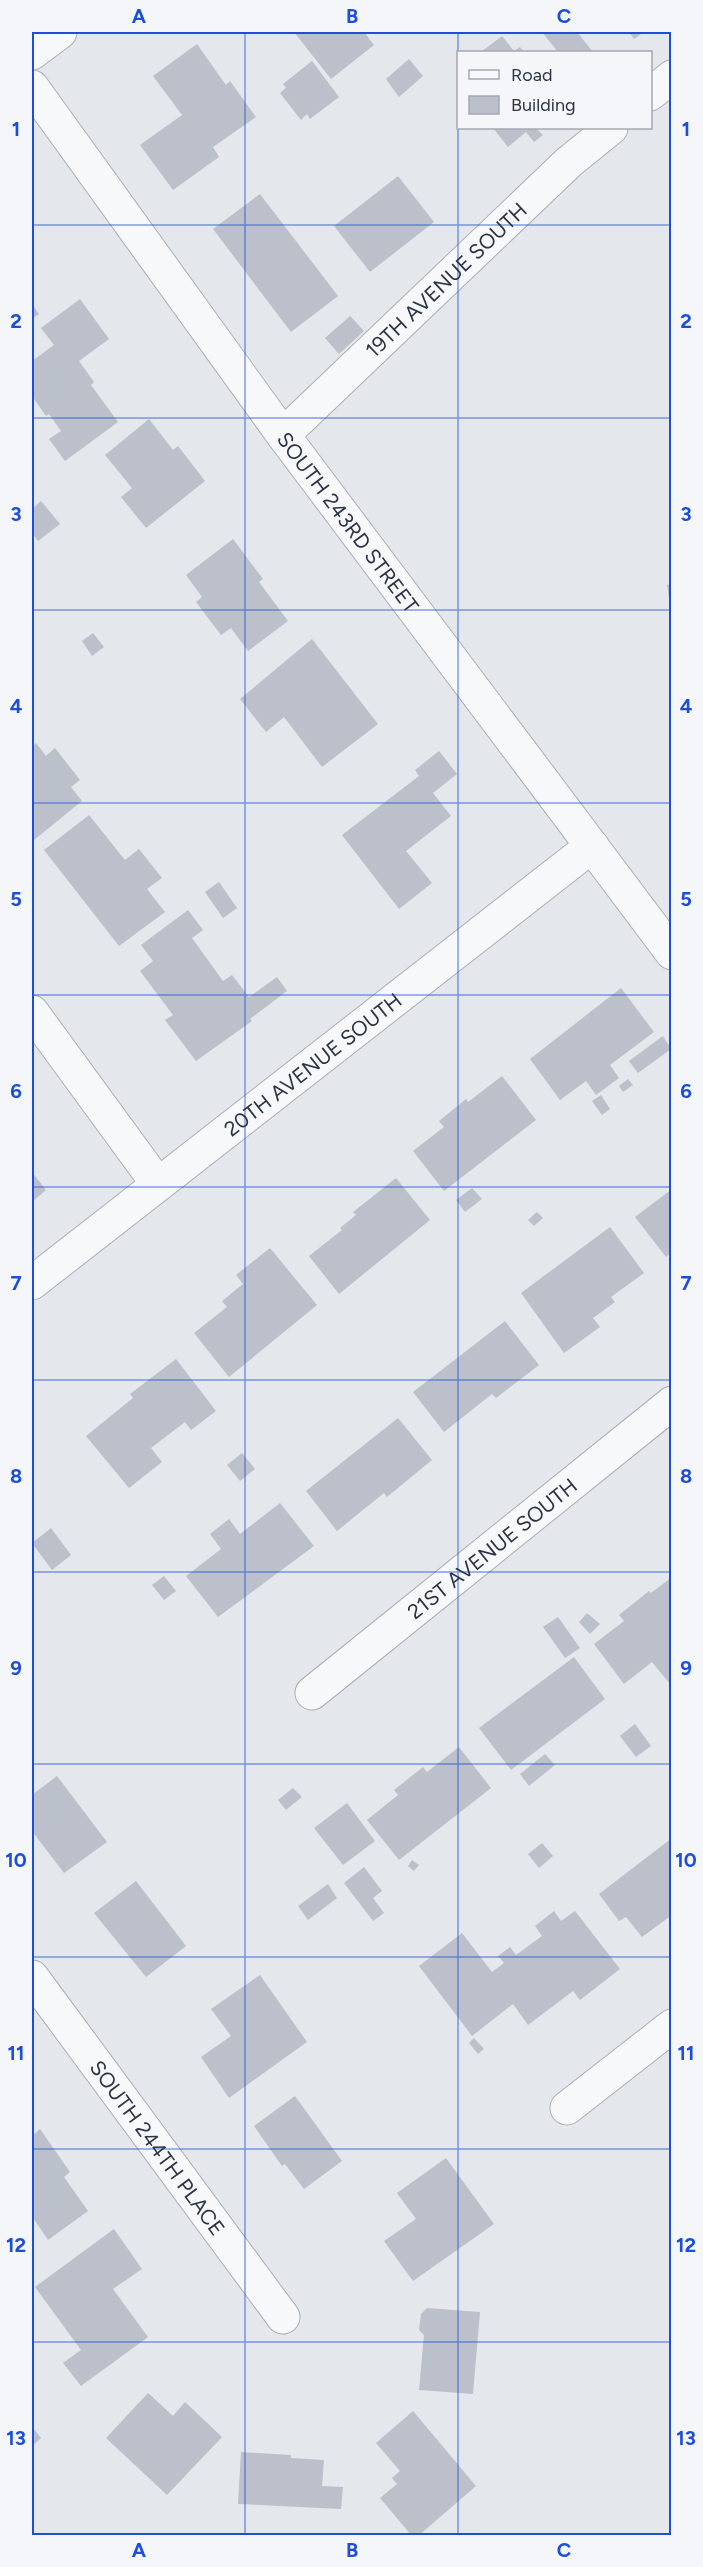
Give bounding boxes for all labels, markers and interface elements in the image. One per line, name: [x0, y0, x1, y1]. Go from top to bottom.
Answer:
text: A: [132, 4, 147, 28]
text: B: [346, 4, 358, 28]
text: C: [557, 4, 571, 28]
legend: [457, 51, 652, 129]
text: Road: [511, 64, 552, 86]
text: Building: [511, 94, 576, 116]
text: 1: [12, 117, 20, 141]
text: 1: [682, 117, 690, 141]
street label: 19TH AVENUE SOUTH: [360, 197, 532, 362]
text: 2: [10, 309, 22, 333]
text: 2: [680, 309, 692, 333]
street label: SOUTH 243RD STREET: [272, 427, 425, 618]
text: 3: [10, 502, 22, 526]
text: 3: [680, 502, 692, 526]
text: 4: [10, 694, 23, 718]
text: 4: [680, 694, 693, 718]
text: 5: [10, 887, 22, 911]
text: 5: [680, 887, 692, 911]
street label: 20TH AVENUE SOUTH: [219, 987, 406, 1141]
text: 6: [10, 1079, 22, 1103]
text: 6: [680, 1079, 692, 1103]
text: 7: [10, 1271, 22, 1295]
text: 7: [680, 1271, 692, 1295]
text: 8: [10, 1464, 22, 1488]
text: 8: [680, 1464, 692, 1488]
street label: 21ST AVENUE SOUTH: [402, 1472, 582, 1624]
text: 9: [10, 1656, 22, 1680]
text: 9: [680, 1656, 692, 1680]
text: 10: [5, 1848, 27, 1872]
text: 10: [675, 1848, 697, 1872]
text: 11: [8, 2041, 24, 2065]
text: 11: [678, 2041, 694, 2065]
street label: SOUTH 244TH PLACE: [85, 2055, 231, 2240]
text: 12: [6, 2233, 26, 2257]
text: 12: [676, 2233, 696, 2257]
text: 13: [6, 2426, 26, 2450]
text: 13: [676, 2426, 696, 2450]
text: A: [132, 2538, 147, 2562]
text: B: [346, 2538, 358, 2562]
text: C: [557, 2538, 571, 2562]

